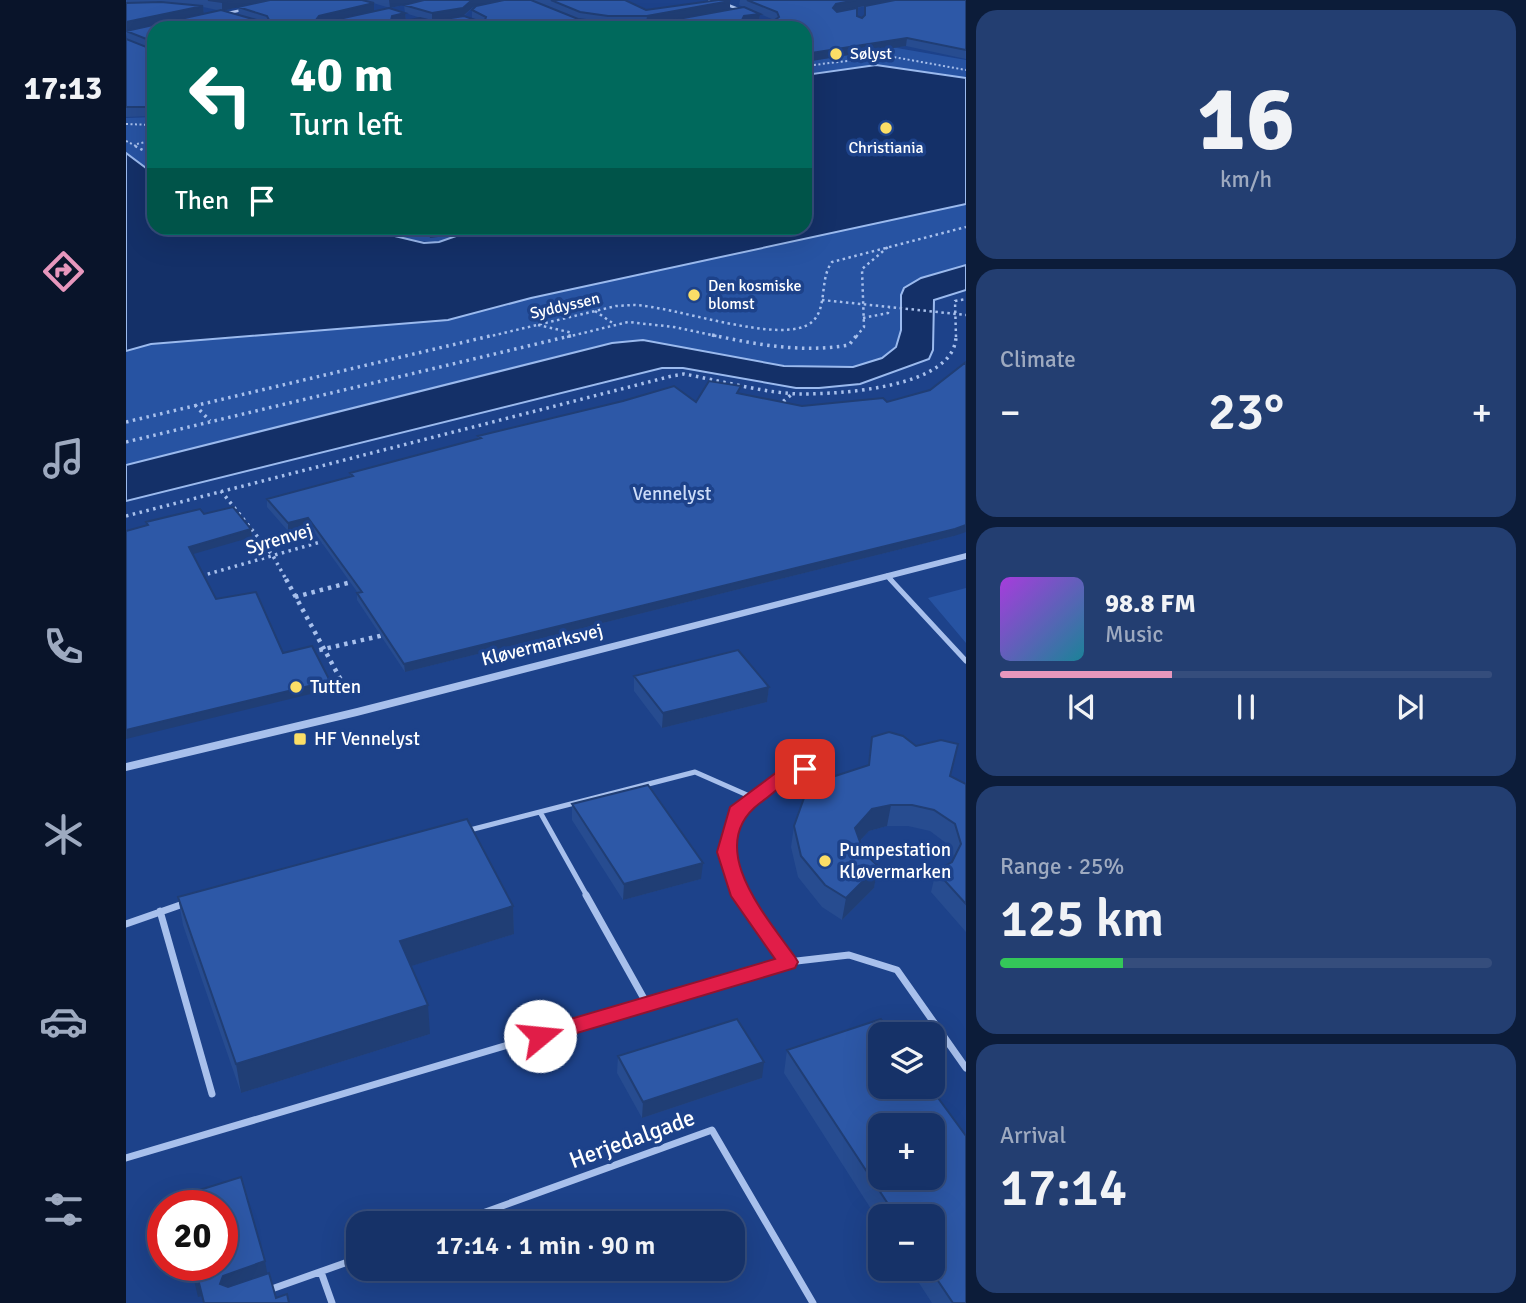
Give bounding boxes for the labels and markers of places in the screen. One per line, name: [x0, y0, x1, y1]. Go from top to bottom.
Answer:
place label: Sølyst: [850, 44, 892, 64]
marker: Sølyst: [828, 46, 844, 62]
marker: Christiania: [878, 120, 894, 136]
place label: Christiania: [848, 138, 924, 158]
place label: Den kosmiske blomst: [708, 276, 801, 314]
marker: Den kosmiske blomst: [686, 287, 702, 303]
place label: Tutten: [310, 675, 361, 699]
marker: Tutten: [288, 679, 304, 695]
place label: HF Vennelyst: [314, 727, 420, 751]
marker: HF Vennelyst: [292, 731, 308, 747]
pin: [775, 739, 835, 799]
place label: Pumpestation Kløvermarken: [839, 838, 951, 884]
marker: Pumpestation Kløvermarken: [817, 853, 833, 869]

